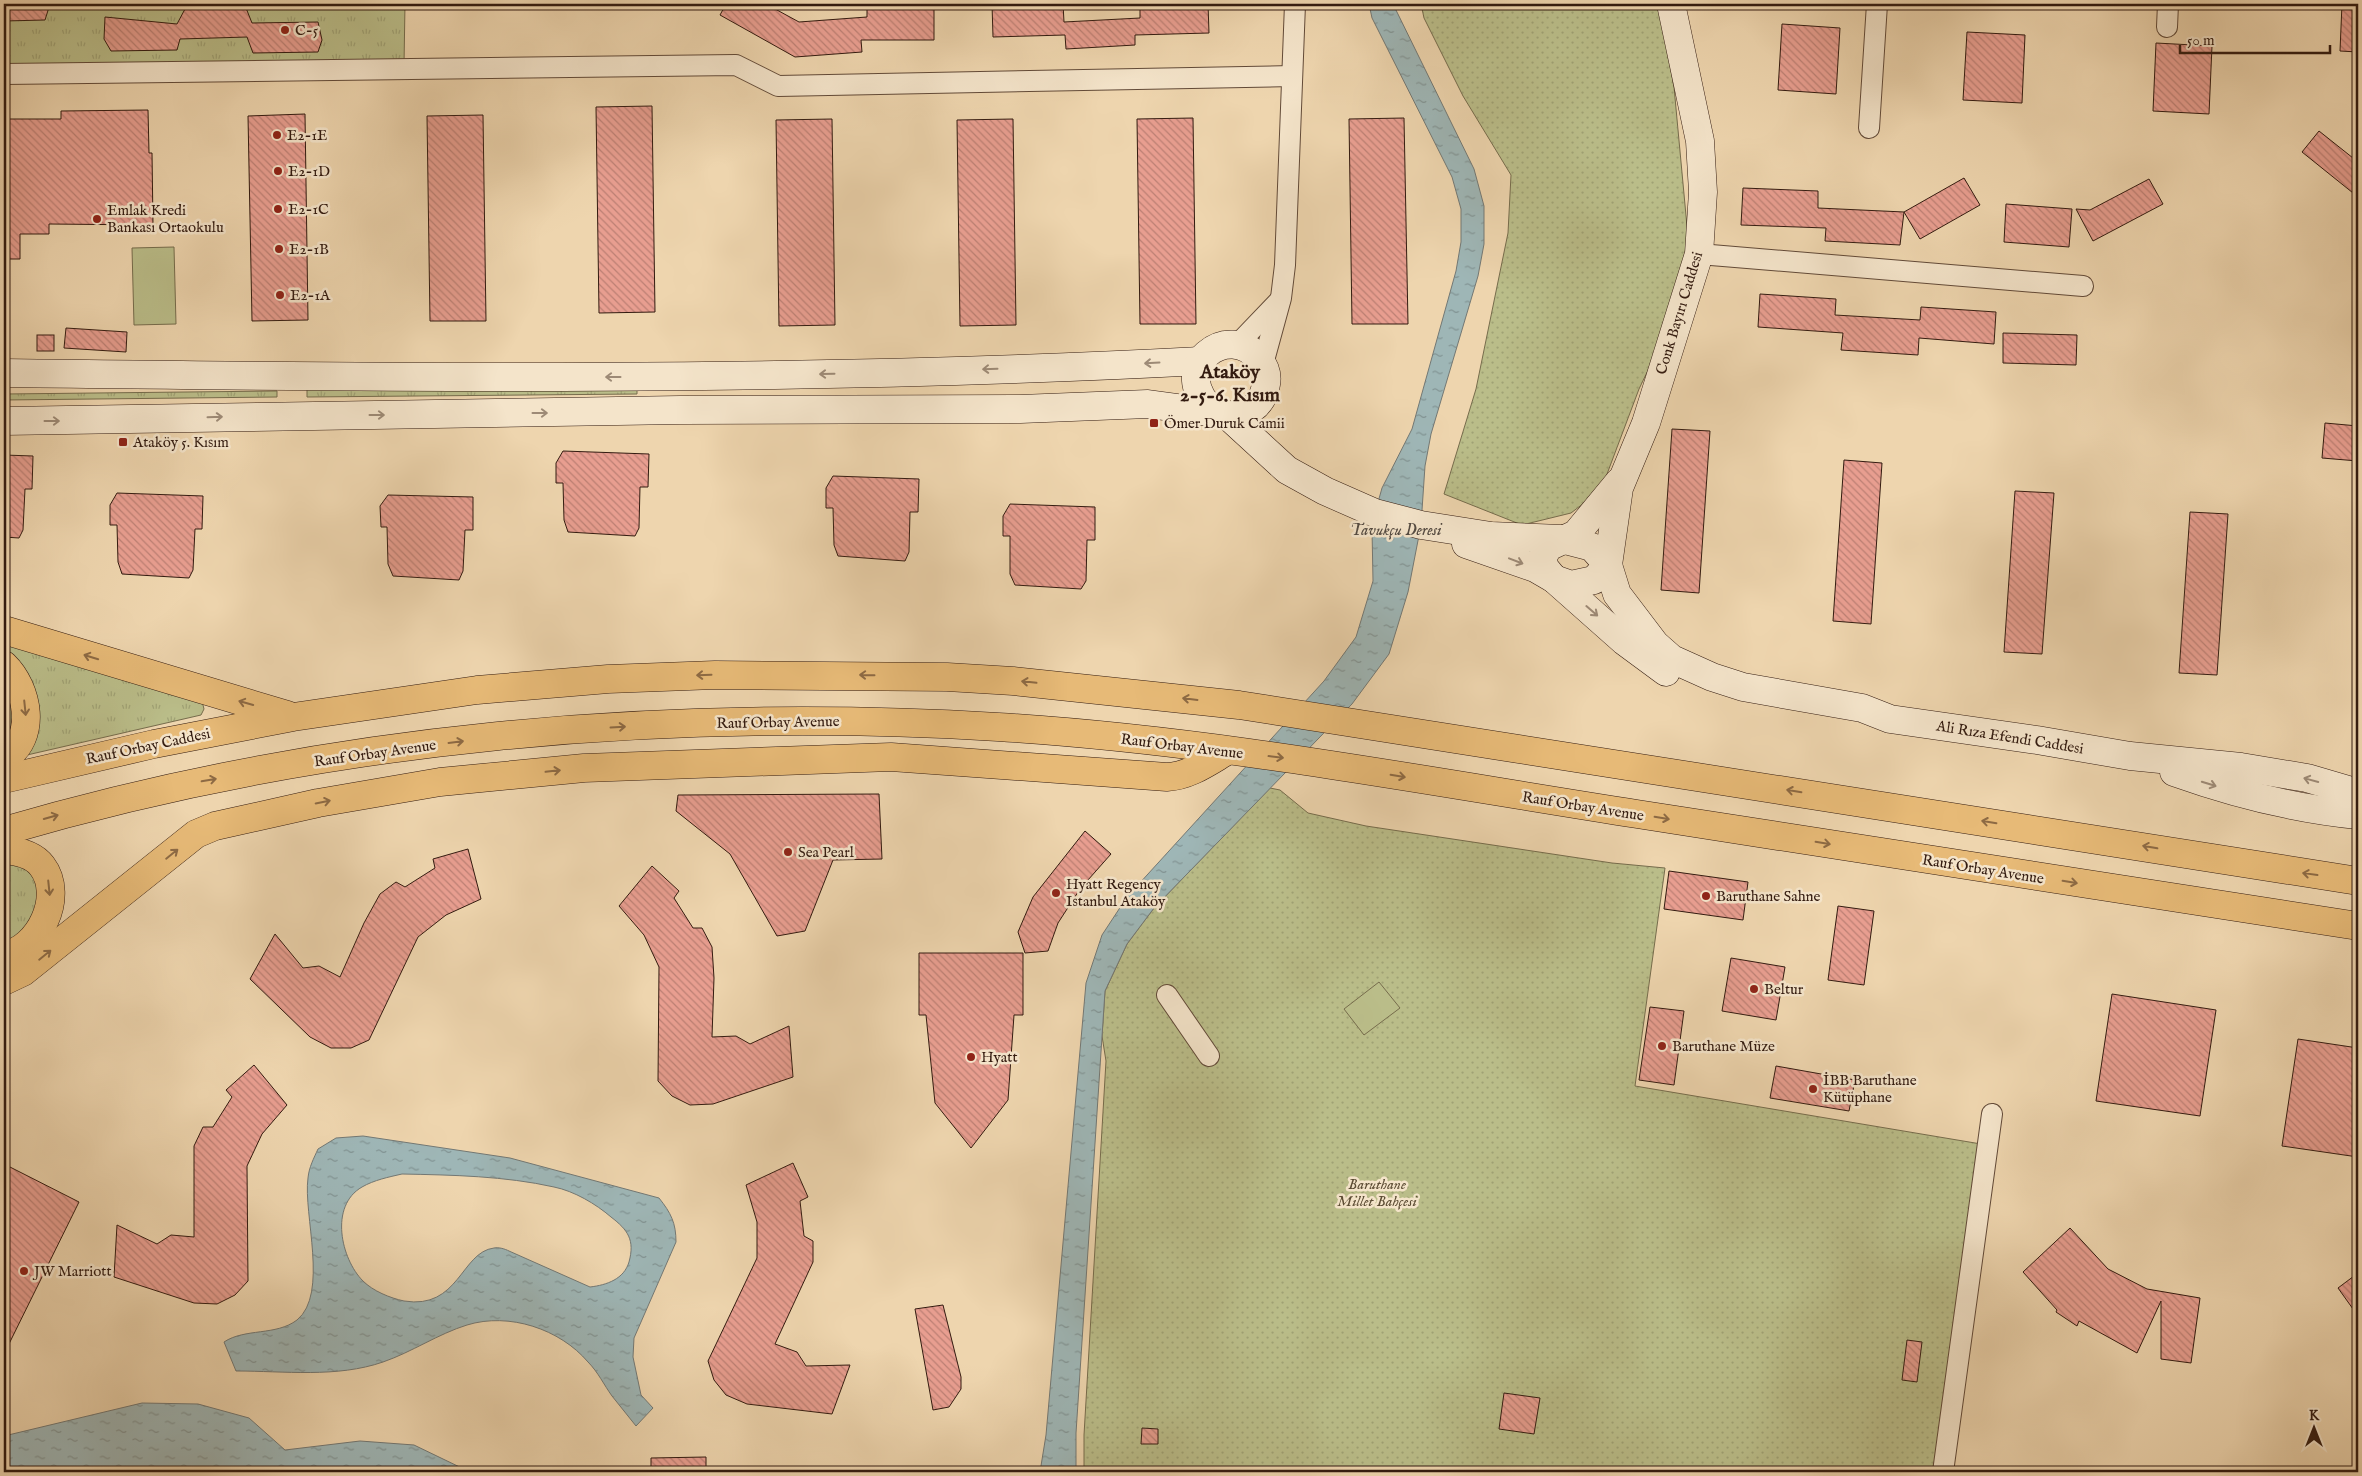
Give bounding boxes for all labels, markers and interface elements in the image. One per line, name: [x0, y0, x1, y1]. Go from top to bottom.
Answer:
place label: C-5: [295, 21, 319, 40]
scale bar: [2180, 22, 2330, 54]
marker: C-5: [279, 24, 291, 36]
text: 50 m: [2187, 31, 2215, 50]
place label: E2-1E: [287, 126, 327, 145]
marker: E2-1E: [271, 129, 283, 141]
place label: E2-1D: [288, 162, 330, 181]
marker: E2-1D: [272, 165, 284, 177]
place label: E2-1C: [288, 200, 329, 219]
place label: Emlak Kredi Bankası Ortaokulu: [107, 201, 224, 237]
marker: E2-1C: [272, 203, 284, 215]
marker: Emlak Kredi Bankası Ortaokulu: [91, 213, 103, 225]
place label: E2-1B: [289, 240, 329, 259]
marker: E2-1B: [273, 243, 285, 255]
street label: Conk Bayırı Caddesi: [1652, 249, 1707, 377]
place label: E2-1A: [290, 286, 331, 305]
marker: E2-1A: [274, 289, 286, 301]
one-way arrow: [1144, 359, 1160, 368]
district label: Ataköy 2-5-6. Kısım: [1180, 360, 1281, 408]
one-way arrow: [982, 365, 998, 374]
one-way arrow: [820, 369, 836, 378]
one-way arrow: [605, 372, 621, 382]
one-way arrow: [532, 409, 548, 418]
one-way arrow: [369, 410, 385, 420]
one-way arrow: [207, 413, 223, 422]
place label: Ömer Duruk Camii: [1164, 414, 1285, 433]
one-way arrow: [44, 416, 60, 426]
marker: Ömer Duruk Camii: [1148, 417, 1160, 429]
place label: Ataköy 5. Kısım: [132, 433, 229, 452]
marker: Ataköy 5. Kısım: [117, 436, 129, 448]
water label: Tavukçu Deresi: [1350, 521, 1443, 541]
one-way arrow: [1508, 556, 1523, 566]
one-way arrow: [1585, 605, 1598, 616]
one-way arrow: [83, 651, 99, 661]
one-way arrow: [859, 670, 875, 680]
one-way arrow: [696, 671, 712, 680]
one-way arrow: [1021, 677, 1037, 687]
one-way arrow: [1183, 694, 1199, 704]
one-way arrow: [239, 698, 255, 708]
one-way arrow: [20, 700, 29, 716]
street label: Rauf Orbay Avenue: [716, 712, 840, 733]
street label: Ali Rıza Efendi Caddesi: [1934, 716, 2085, 759]
one-way arrow: [609, 722, 625, 732]
street label: Rauf Orbay Caddesi: [84, 724, 212, 769]
street label: Rauf Orbay Avenue: [1120, 730, 1244, 763]
street label: Rauf Orbay Avenue: [313, 736, 437, 771]
one-way arrow: [447, 737, 463, 747]
one-way arrow: [1267, 753, 1283, 763]
one-way arrow: [545, 766, 561, 776]
one-way arrow: [1390, 772, 1406, 782]
one-way arrow: [200, 775, 216, 785]
one-way arrow: [2304, 775, 2320, 784]
one-way arrow: [2201, 779, 2217, 789]
one-way arrow: [1786, 786, 1802, 796]
street label: Rauf Orbay Avenue: [1521, 787, 1645, 826]
one-way arrow: [315, 797, 331, 806]
one-way arrow: [42, 812, 58, 822]
one-way arrow: [1654, 813, 1670, 823]
one-way arrow: [1982, 816, 1998, 826]
one-way arrow: [1815, 839, 1831, 849]
one-way arrow: [2142, 841, 2158, 851]
place label: Sea Pearl: [798, 843, 855, 862]
marker: Sea Pearl: [782, 846, 794, 858]
one-way arrow: [165, 848, 178, 859]
street label: Rauf Orbay Avenue: [1921, 850, 2045, 889]
one-way arrow: [2302, 868, 2318, 878]
place label: Hyatt Regency Istanbul Ataköy: [1066, 875, 1166, 911]
one-way arrow: [2062, 878, 2078, 888]
one-way arrow: [44, 880, 54, 896]
marker: Hyatt Regency Istanbul Ataköy: [1050, 887, 1062, 899]
place label: Baruthane Sahne: [1716, 887, 1821, 906]
marker: Baruthane Sahne: [1700, 890, 1712, 902]
one-way arrow: [38, 950, 51, 961]
place label: Beltur: [1764, 980, 1804, 999]
marker: Beltur: [1748, 983, 1760, 995]
place label: Baruthane Müze: [1672, 1037, 1775, 1056]
marker: Baruthane Müze: [1656, 1040, 1668, 1052]
place label: Hyatt: [981, 1048, 1018, 1067]
marker: Hyatt: [965, 1051, 977, 1063]
place label: İBB Baruthane Kütüphane: [1823, 1071, 1917, 1107]
marker: İBB Baruthane Kütüphane: [1807, 1083, 1819, 1095]
park label: Baruthane Millet Bahçesi: [1337, 1175, 1419, 1211]
place label: JW Marriott: [32, 1262, 112, 1281]
marker: JW Marriott: [18, 1265, 30, 1277]
north arrow: [2290, 1404, 2340, 1454]
text: K: [2309, 1407, 2320, 1425]

